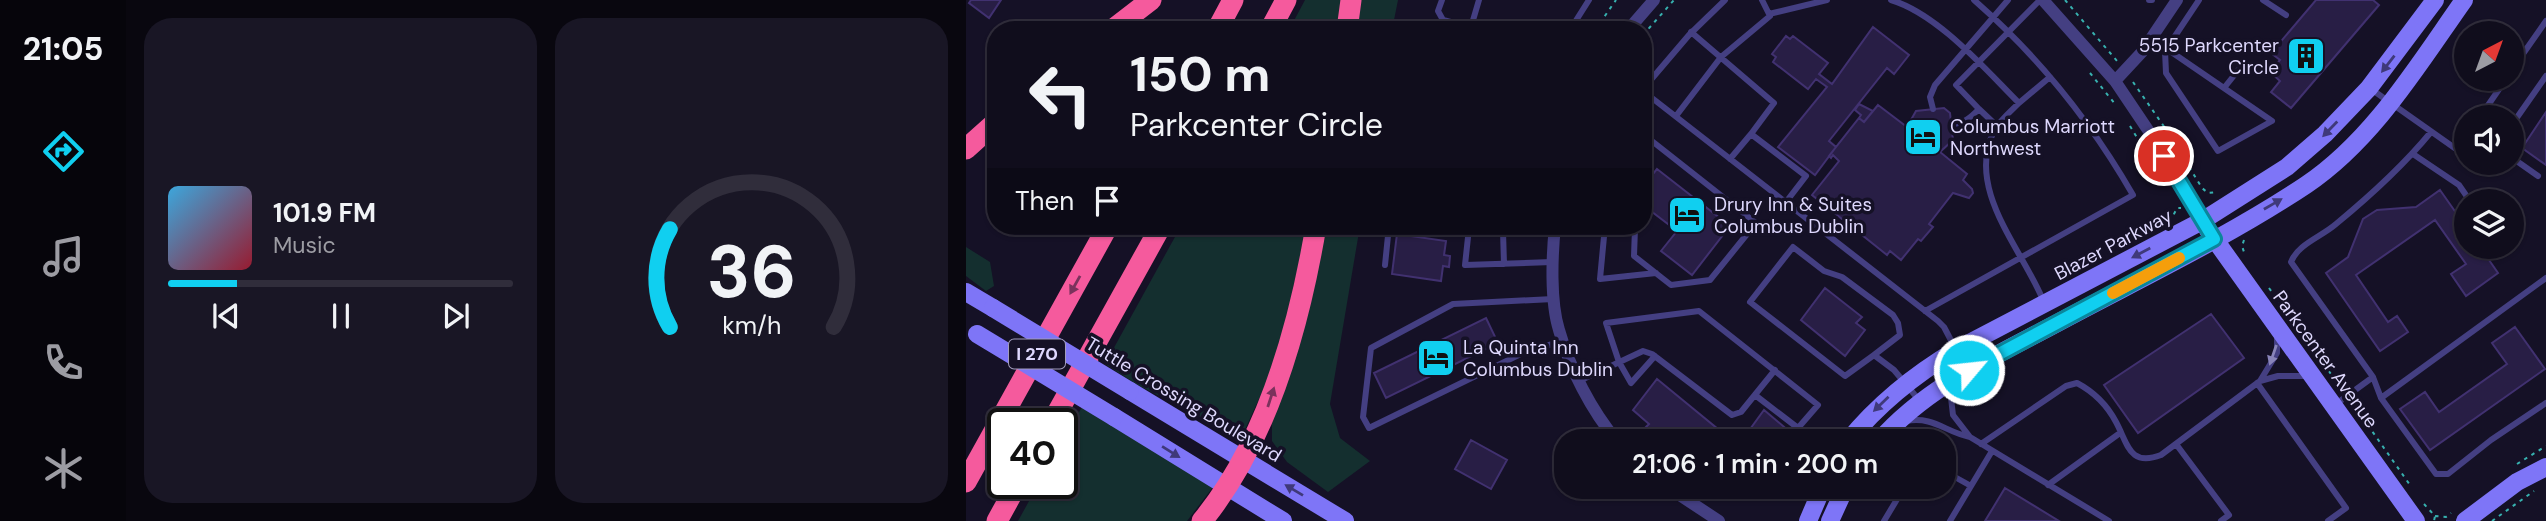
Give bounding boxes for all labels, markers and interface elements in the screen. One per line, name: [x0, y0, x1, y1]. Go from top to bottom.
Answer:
north arrow: [2454, 21, 2524, 91]
map controls: [2454, 21, 2524, 259]
text: 21:05: [23, 28, 103, 70]
place label: 5515 Parkcenter Circle: [2139, 33, 2279, 80]
building icon: 5515 Parkcenter Circle: [2285, 35, 2327, 77]
text: 150 m: [1130, 42, 1270, 106]
icon: left: [1015, 49, 1106, 140]
one-way arrow: [2381, 55, 2395, 73]
text: Parkcenter Circle: [1130, 104, 1383, 146]
button: sound: [2454, 105, 2524, 175]
place label: Columbus Marriott Northwest: [1950, 114, 2115, 161]
hotel icon: Columbus Marriott Northwest: [1902, 116, 1944, 158]
one-way arrow: [2322, 120, 2338, 137]
pin: [2134, 126, 2194, 186]
icon: directions: [39, 127, 88, 176]
icon: arrive: [2145, 137, 2183, 175]
icon: arrive: [1088, 182, 1126, 220]
text: Then: [1015, 184, 1074, 218]
button: layers: [2454, 189, 2524, 259]
place label: Drury Inn & Suites Columbus Dublin: [1714, 192, 1872, 239]
hotel icon: Drury Inn & Suites Columbus Dublin: [1666, 194, 1708, 236]
text: 101.9 FM: [273, 196, 376, 230]
one-way arrow: [2263, 198, 2282, 210]
street label: Blazer Parkway: [2050, 203, 2177, 286]
text: 36: [706, 225, 797, 320]
text: Music: [273, 230, 336, 260]
icon: music: [39, 232, 88, 281]
one-way arrow: [2131, 247, 2151, 259]
one-way arrow: [1069, 276, 1081, 295]
street label: Parkcenter Avenue: [2267, 286, 2384, 433]
icon: previous: [207, 297, 245, 335]
icon: pause: [322, 297, 360, 335]
icon: next: [437, 297, 475, 335]
text: km/h: [722, 308, 781, 341]
street label: Tuttle Crossing Boulevard: [1081, 331, 1286, 468]
position arrow: [1932, 333, 2006, 407]
place label: La Quinta Inn Columbus Dublin: [1463, 335, 1613, 382]
hotel icon: La Quinta Inn Columbus Dublin: [1415, 337, 1457, 379]
icon: phone: [39, 338, 88, 387]
road number: I 270: [1009, 340, 1065, 368]
one-way arrow: [2267, 345, 2278, 366]
one-way arrow: [1266, 386, 1276, 407]
one-way arrow: [1873, 396, 1890, 412]
speed limit sign: 40: [987, 408, 1078, 499]
icon: climate: [39, 444, 88, 493]
one-way arrow: [1162, 446, 1181, 458]
text: 21:06 · 1 min · 200 m: [1632, 447, 1878, 481]
one-way arrow: [1285, 484, 1304, 497]

